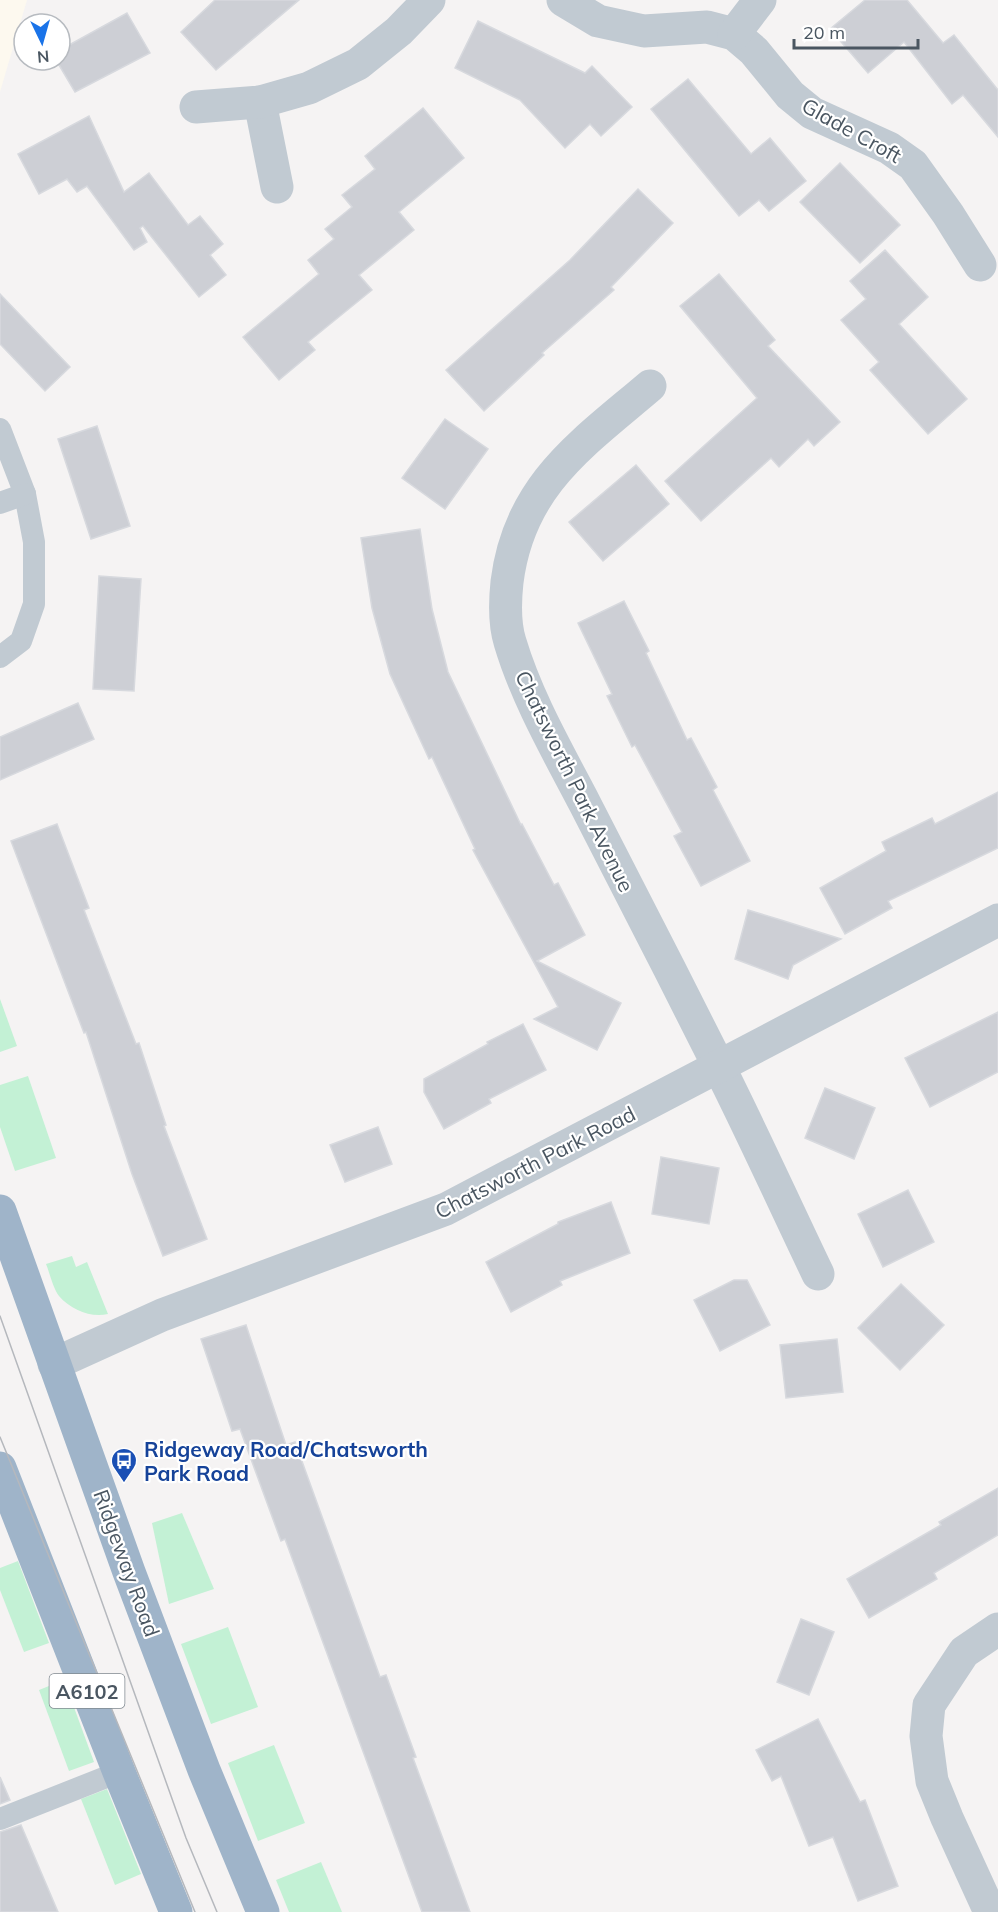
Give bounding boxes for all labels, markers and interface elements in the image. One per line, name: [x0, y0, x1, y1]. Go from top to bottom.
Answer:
north arrow: [12, 12, 72, 72]
scale bar: [794, 12, 918, 50]
text: 20 m: [803, 21, 845, 44]
text: N: [36, 46, 50, 67]
street label: Glade Croft: [798, 92, 906, 168]
street label: Chatsworth Park Avenue: [510, 666, 640, 896]
street label: Chatsworth Park Road: [430, 1100, 640, 1224]
place label: Ridgeway Road/Chatsworth Park Road: [144, 1436, 428, 1486]
bus stop icon: Ridgeway Road/Chatsworth Park Road: [109, 1446, 139, 1484]
street label: Ridgeway Road: [88, 1486, 166, 1640]
road number: A6102: [50, 1674, 124, 1708]

